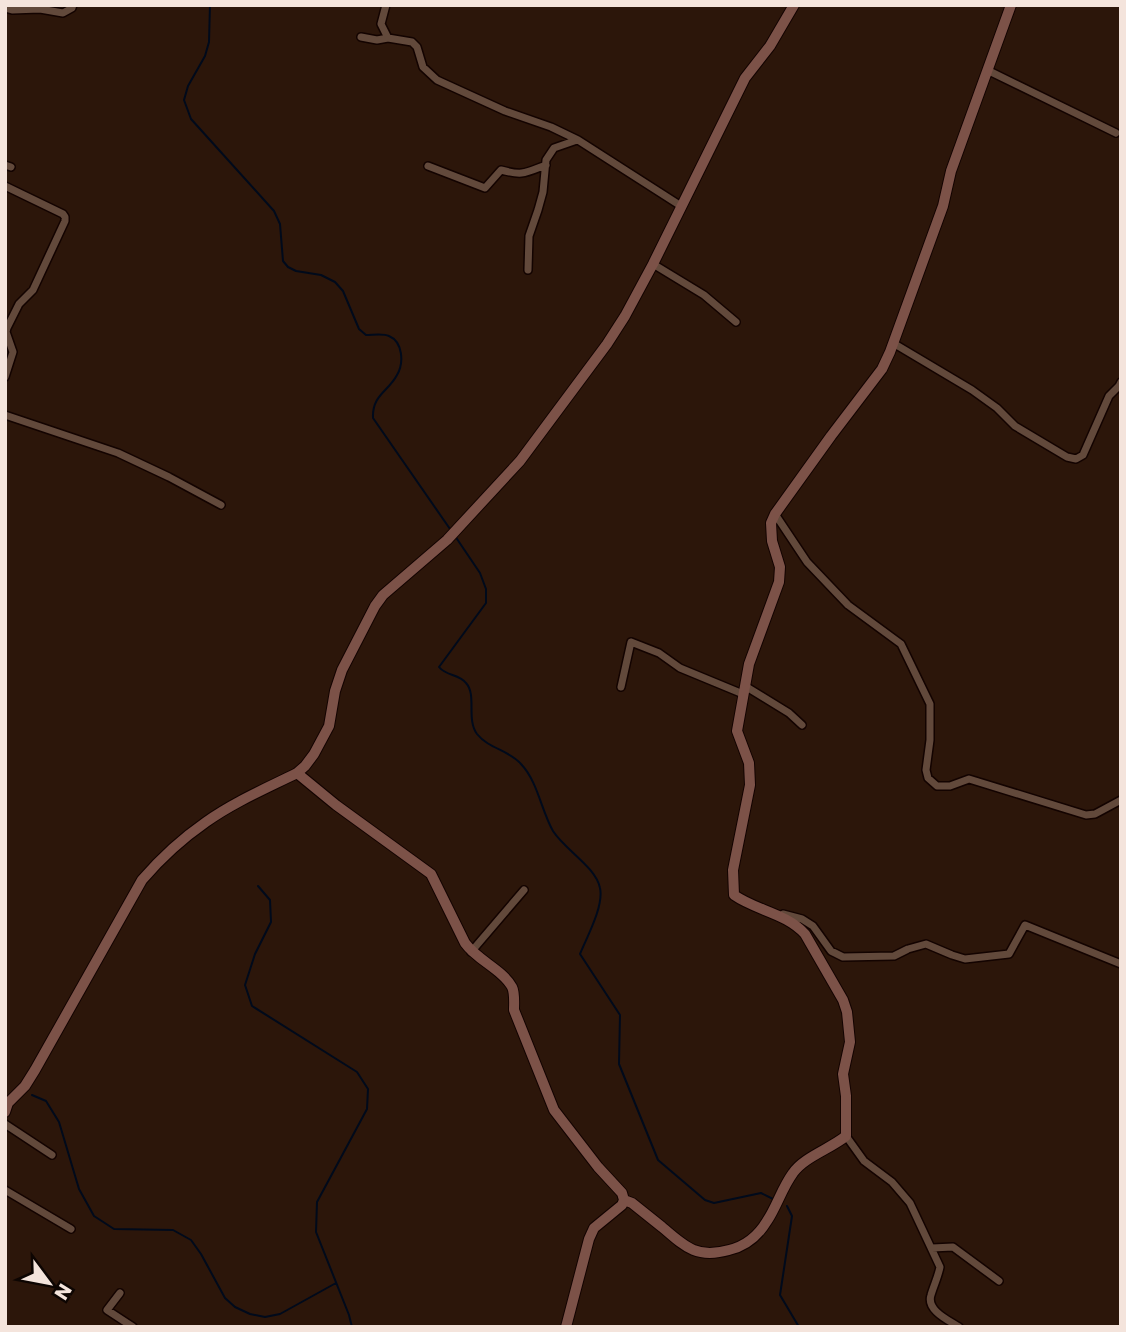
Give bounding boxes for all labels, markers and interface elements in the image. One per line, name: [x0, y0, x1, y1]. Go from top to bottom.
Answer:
north arrow: [14, 1248, 84, 1318]
text: N: [48, 1279, 78, 1305]

